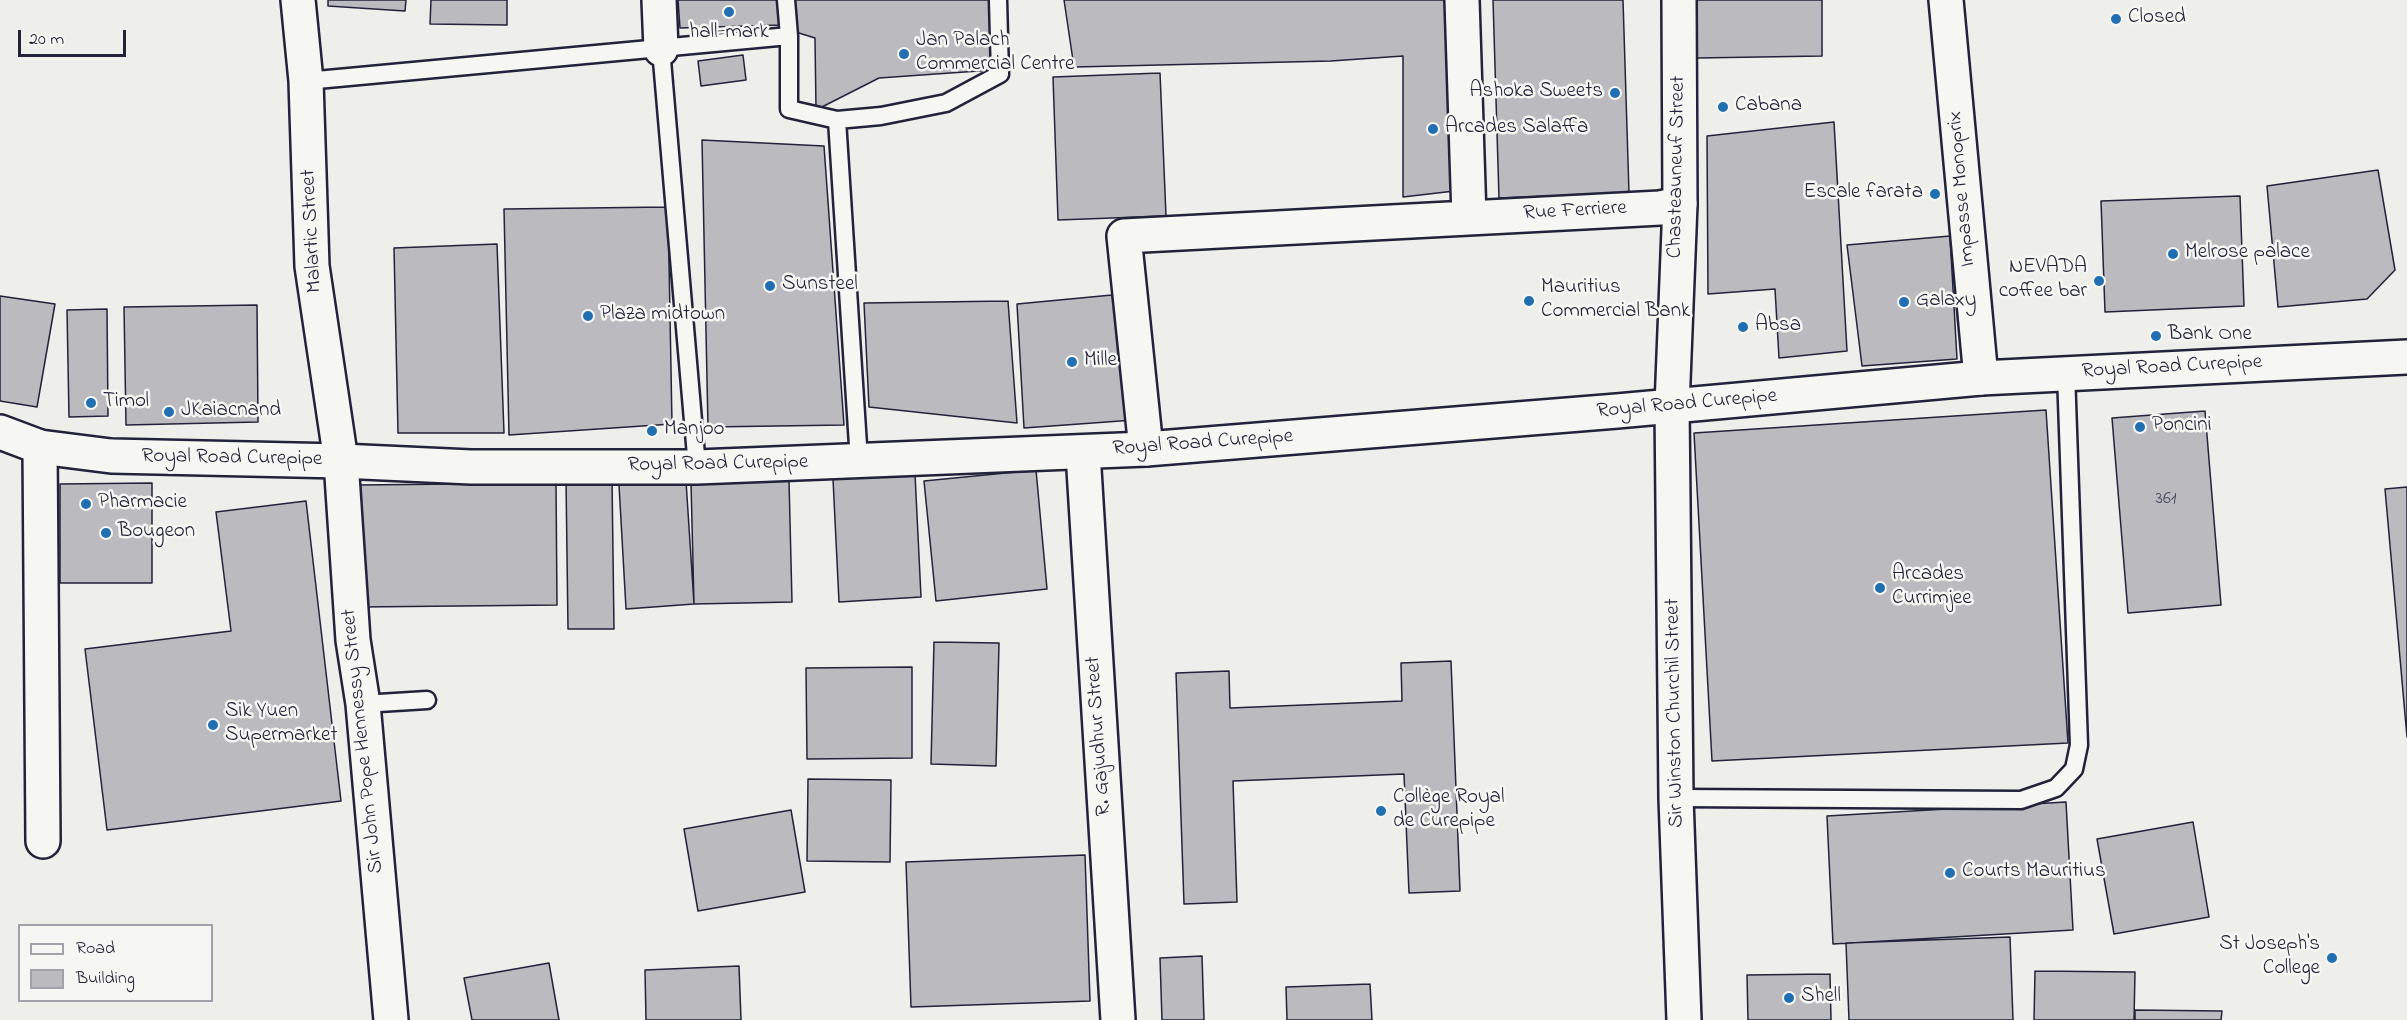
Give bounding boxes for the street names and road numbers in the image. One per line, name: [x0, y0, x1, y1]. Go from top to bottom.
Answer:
street label: Chasteauneuf Street: [1664, 75, 1692, 259]
street label: Impasse Monoprix: [1944, 110, 1982, 268]
street label: Malartic Street: [297, 169, 329, 293]
street label: Rue Ferriere: [1523, 197, 1627, 227]
street label: Royal Road Curepipe: [2081, 351, 2263, 385]
street label: Royal Road Curepipe: [1596, 385, 1778, 425]
street label: Royal Road Curepipe: [1112, 425, 1294, 463]
street label: Royal Road Curepipe: [141, 445, 323, 473]
street label: Royal Road Curepipe: [627, 451, 809, 479]
street label: Sir Winston Churchil Street: [1661, 598, 1691, 828]
street label: Sir John Pope Hennessy Street: [338, 607, 390, 875]
street label: R. Gajudhur Street: [1082, 655, 1118, 817]

